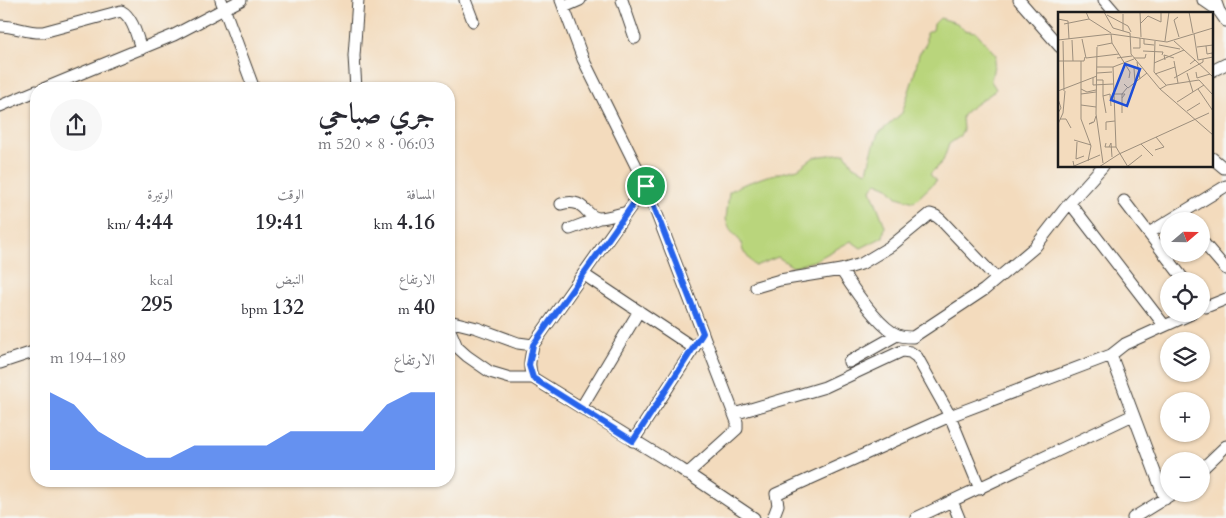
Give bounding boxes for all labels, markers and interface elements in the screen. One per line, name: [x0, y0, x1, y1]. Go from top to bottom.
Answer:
inset map: [1058, 12, 1214, 168]
text: جري صباحي: [318, 95, 435, 133]
button: share: [50, 99, 102, 151]
text: 06:03 · 8 × 520 m: [318, 133, 435, 155]
pin: [625, 165, 667, 207]
icon: arrive: [632, 172, 660, 200]
text: الوتيرة: [147, 185, 173, 204]
text: الوقت: [277, 185, 304, 204]
text: المسافة: [406, 185, 435, 204]
text: 4:44: [135, 208, 173, 237]
text: 19:41: [255, 208, 304, 237]
text: 4.16: [397, 208, 435, 237]
north arrow: [1160, 212, 1210, 262]
map controls: [1160, 212, 1210, 502]
text: /km: [107, 215, 135, 234]
text: km: [374, 215, 397, 234]
text: النبض: [275, 270, 304, 289]
text: الارتفاع: [399, 270, 435, 289]
text: kcal: [150, 271, 173, 290]
button: locate: [1160, 272, 1210, 322]
text: 295: [141, 290, 173, 319]
text: 132: [272, 293, 304, 322]
text: 40: [413, 293, 435, 322]
text: bpm: [241, 300, 272, 319]
text: m: [398, 300, 413, 319]
button: layers: [1160, 332, 1210, 382]
text: 189–194 m: [50, 347, 126, 369]
text: الارتفاع: [393, 349, 435, 371]
button: +: [1160, 392, 1210, 442]
button: −: [1160, 452, 1210, 502]

